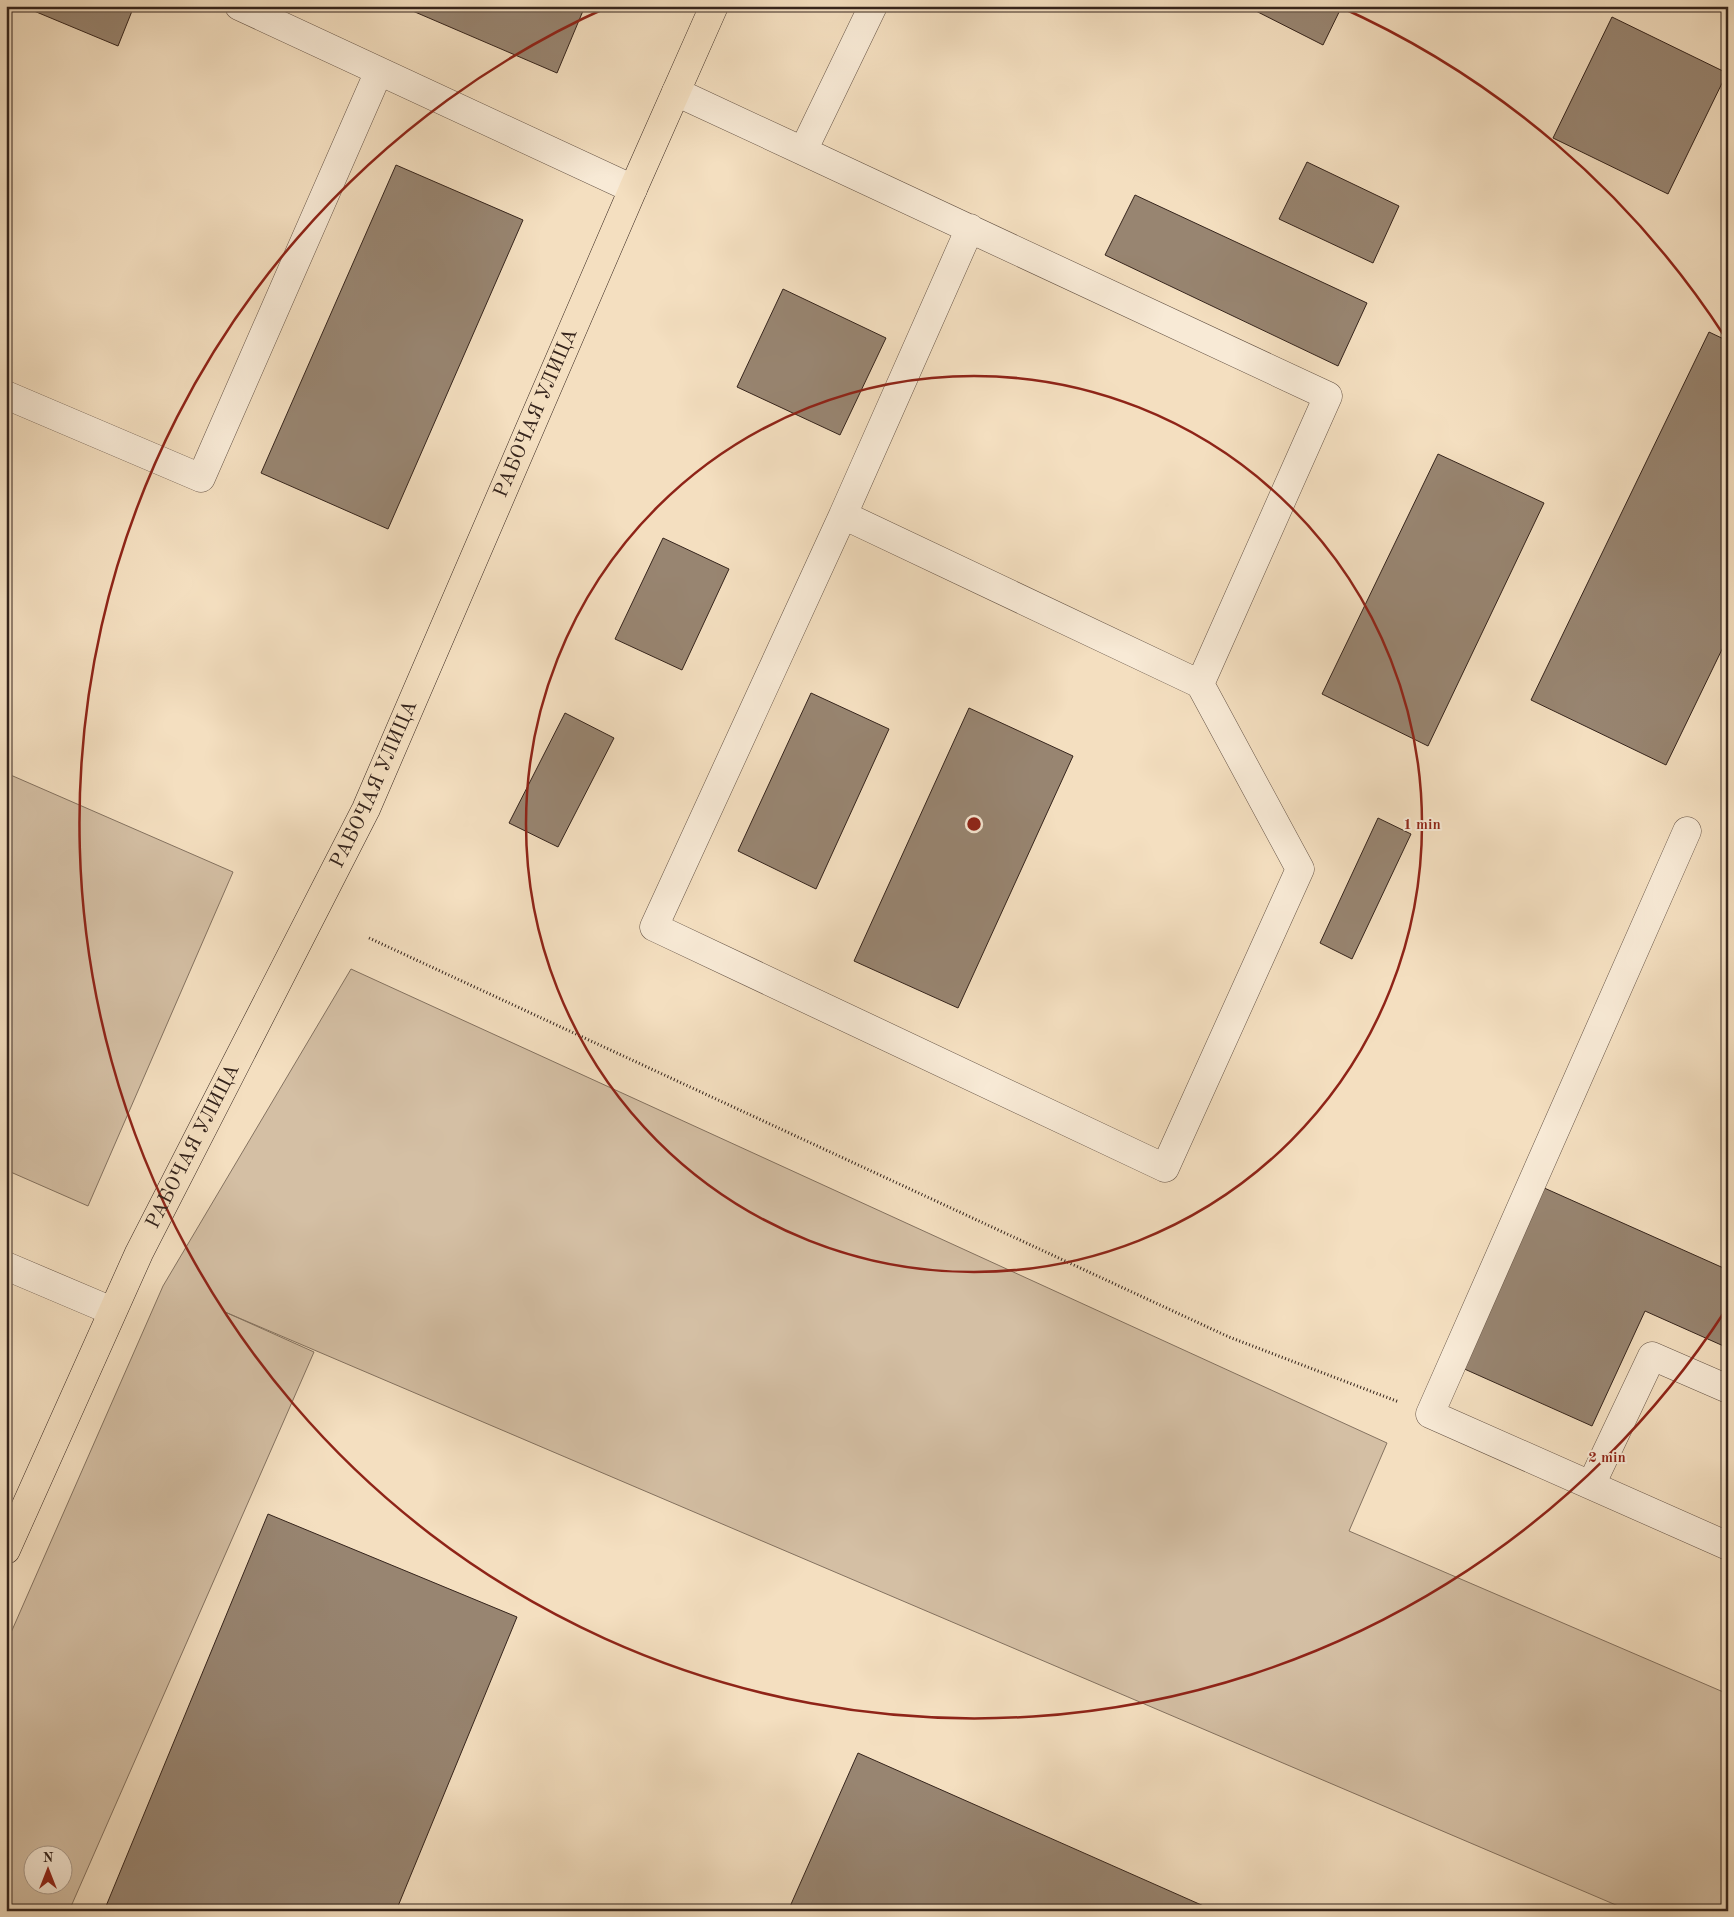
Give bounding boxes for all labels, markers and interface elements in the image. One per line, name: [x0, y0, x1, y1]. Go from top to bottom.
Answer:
street label: РАБОЧАЯ УЛИЦА: [491, 326, 582, 501]
street label: РАБОЧАЯ УЛИЦА: [328, 698, 421, 871]
centre of rings: [965, 815, 983, 833]
text: 1 min: [1403, 818, 1441, 833]
street label: РАБОЧАЯ УЛИЦА: [143, 1061, 244, 1232]
text: 2 min: [1588, 1451, 1626, 1466]
north arrow: [22, 1844, 72, 1894]
text: N: [43, 1851, 54, 1865]

